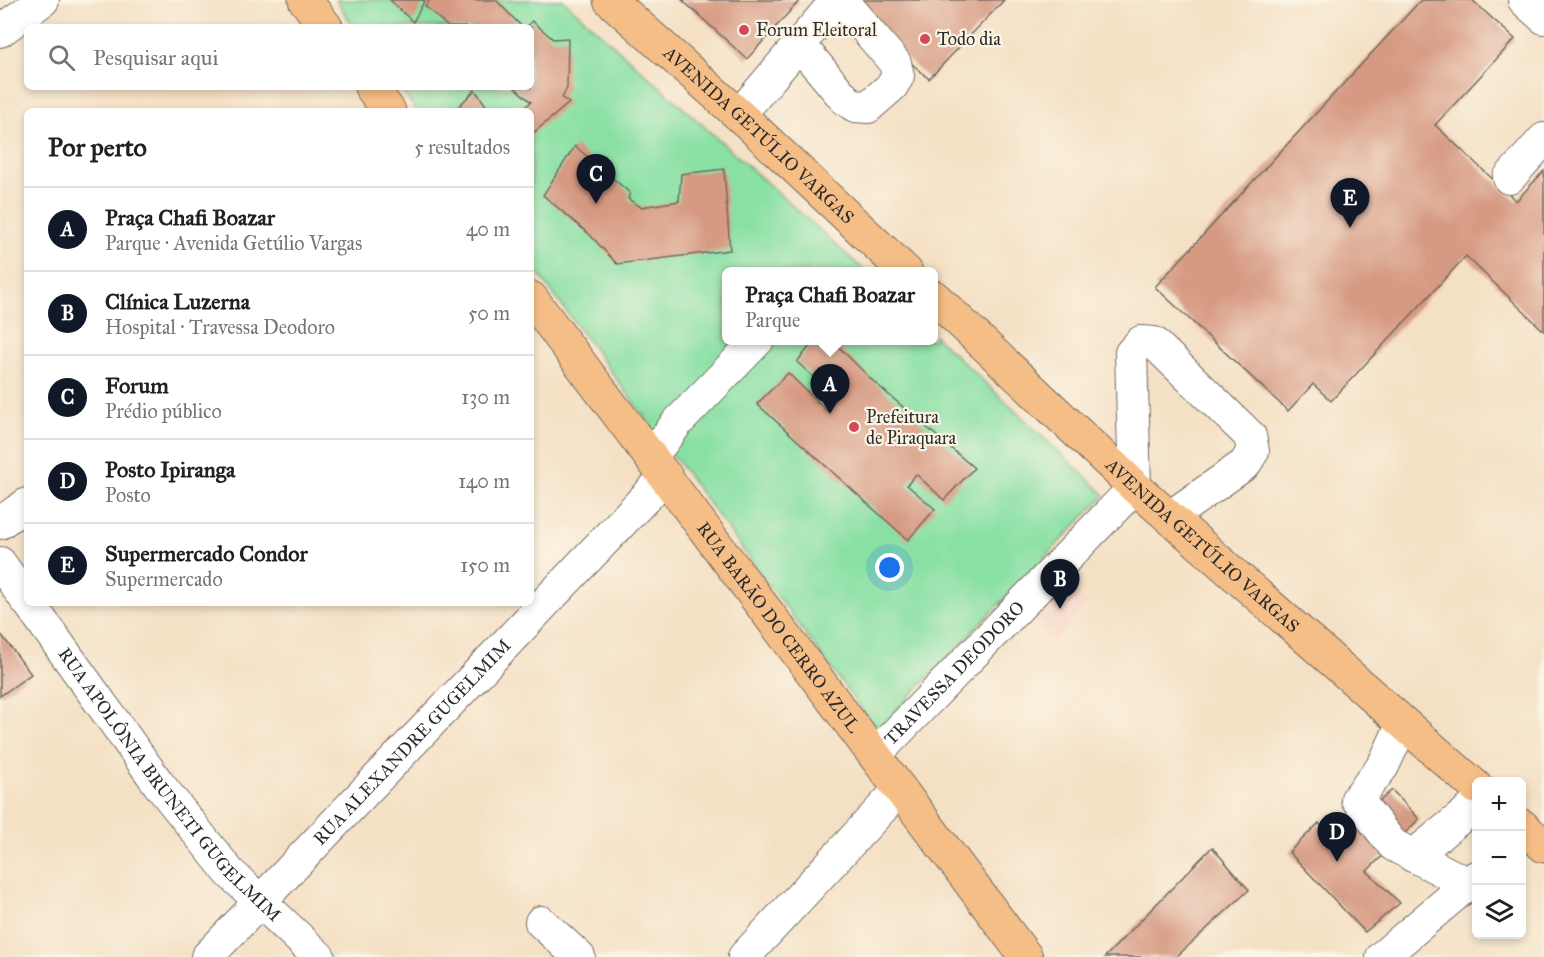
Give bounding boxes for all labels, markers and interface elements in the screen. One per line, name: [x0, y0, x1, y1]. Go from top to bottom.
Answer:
place label: Forum Eleitoral: [756, 19, 877, 41]
marker: Forum Eleitoral: [737, 23, 751, 37]
search box: [24, 24, 534, 90]
place label: Todo dia: [937, 28, 1001, 50]
marker: Todo dia: [918, 32, 932, 46]
icon: search: [45, 41, 78, 74]
street label: AVENIDA GETÚLIO VARGAS: [658, 41, 859, 228]
text: Pesquisar aqui: [93, 44, 218, 71]
text: Por perto: [48, 131, 147, 163]
text: 5 resultados: [414, 135, 510, 159]
pin: C: [576, 154, 616, 204]
pin: E: [1330, 178, 1370, 228]
text: Praça Chafi Boazar: [105, 204, 275, 231]
text: A: [61, 217, 74, 241]
text: 40 m: [466, 217, 510, 241]
text: Parque · Avenida Getúlio Vargas: [105, 231, 362, 255]
popup: [722, 267, 938, 345]
text: Praça Chafi Boazar: [745, 281, 915, 308]
text: Clínica Luzerna: [105, 288, 250, 315]
text: B: [61, 301, 74, 325]
text: 50 m: [468, 301, 510, 325]
text: Parque: [745, 308, 800, 332]
text: Hospital · Travessa Deodoro: [105, 315, 335, 339]
pin: A: [810, 364, 850, 414]
text: Forum: [105, 372, 169, 399]
text: C: [61, 385, 74, 409]
text: 130 m: [461, 385, 510, 409]
text: Prédio público: [105, 399, 222, 423]
place label: Prefeitura de Piraquara: [866, 406, 957, 450]
marker: Prefeitura de Piraquara: [847, 420, 861, 434]
street label: AVENIDA GETÚLIO VARGAS: [1100, 453, 1304, 637]
text: Posto Ipiranga: [105, 456, 235, 483]
text: D: [60, 469, 75, 493]
text: 140 m: [458, 469, 510, 493]
text: Posto: [105, 483, 151, 507]
street label: RUA BARÃO DO CERRO AZUL: [692, 518, 865, 738]
text: Supermercado Condor: [105, 540, 308, 567]
text: E: [60, 553, 75, 577]
text: 150 m: [460, 553, 510, 577]
your location: [875, 553, 904, 582]
pin: B: [1040, 560, 1080, 609]
text: Supermercado: [105, 567, 223, 591]
street label: TRAVESSA DEODORO: [880, 597, 1029, 750]
street label: RUA ALEXANDRE GUGELMIM: [309, 635, 515, 850]
street label: RUA APOLÔNIA BRUNETI GUGELMIM: [54, 643, 285, 926]
map controls: [1472, 777, 1526, 939]
button: +: [1472, 777, 1526, 831]
pin: D: [1318, 812, 1356, 862]
button: −: [1472, 831, 1526, 885]
button: layers: [1472, 885, 1526, 939]

